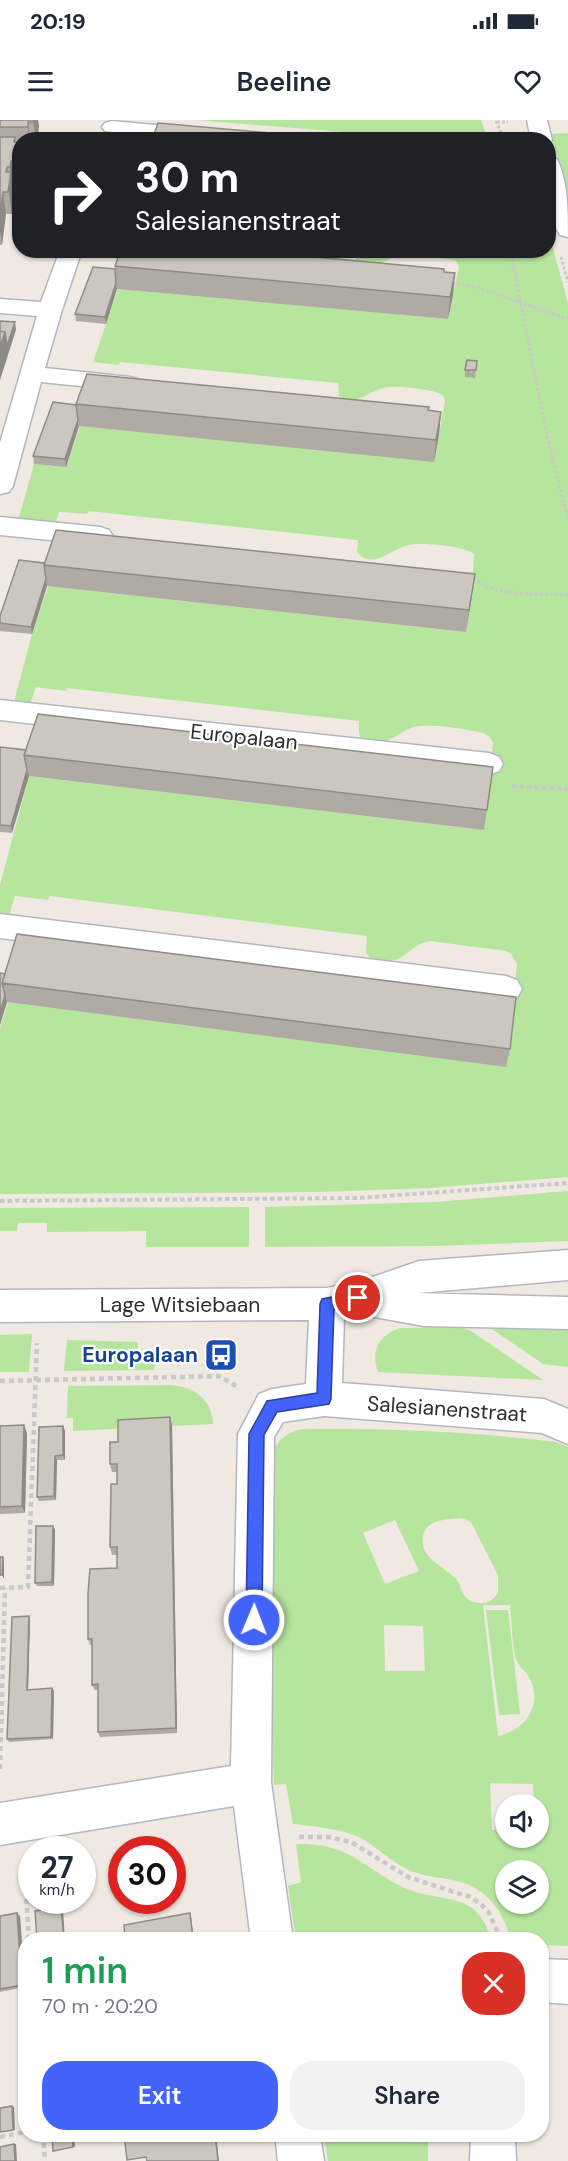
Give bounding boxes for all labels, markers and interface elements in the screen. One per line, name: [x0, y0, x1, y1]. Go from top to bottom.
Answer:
text: 20:19: [30, 7, 86, 36]
text: Beeline: [236, 64, 332, 99]
icon: menu: [24, 65, 57, 98]
icon: heart: [511, 65, 544, 98]
text: 30 m: [135, 150, 239, 205]
icon: right: [36, 156, 114, 234]
text: Salesianenstraat: [135, 203, 341, 238]
street label: Europalaan: [189, 717, 299, 757]
pin: [332, 1272, 383, 1323]
icon: arrive: [341, 1281, 374, 1314]
street label: Lage Witsiebaan: [100, 1291, 260, 1319]
bus stop icon: Europalaan: [203, 1337, 239, 1373]
place label: Europalaan: [82, 1341, 198, 1369]
street label: Salesianenstraat: [366, 1389, 528, 1429]
position arrow: [222, 1588, 286, 1652]
map controls: [495, 1794, 549, 1914]
button: sound: [495, 1794, 549, 1848]
speed limit sign: 30: [108, 1836, 186, 1914]
text: 27: [40, 1848, 74, 1887]
button: layers: [495, 1860, 549, 1914]
text: km/h: [39, 1880, 75, 1900]
text: 1 min: [42, 1947, 128, 1994]
button: close: [462, 1952, 525, 2015]
text: 70 m · 20:20: [42, 1993, 158, 2019]
button: Exit: [42, 2061, 278, 2130]
button: Share: [290, 2061, 525, 2130]

